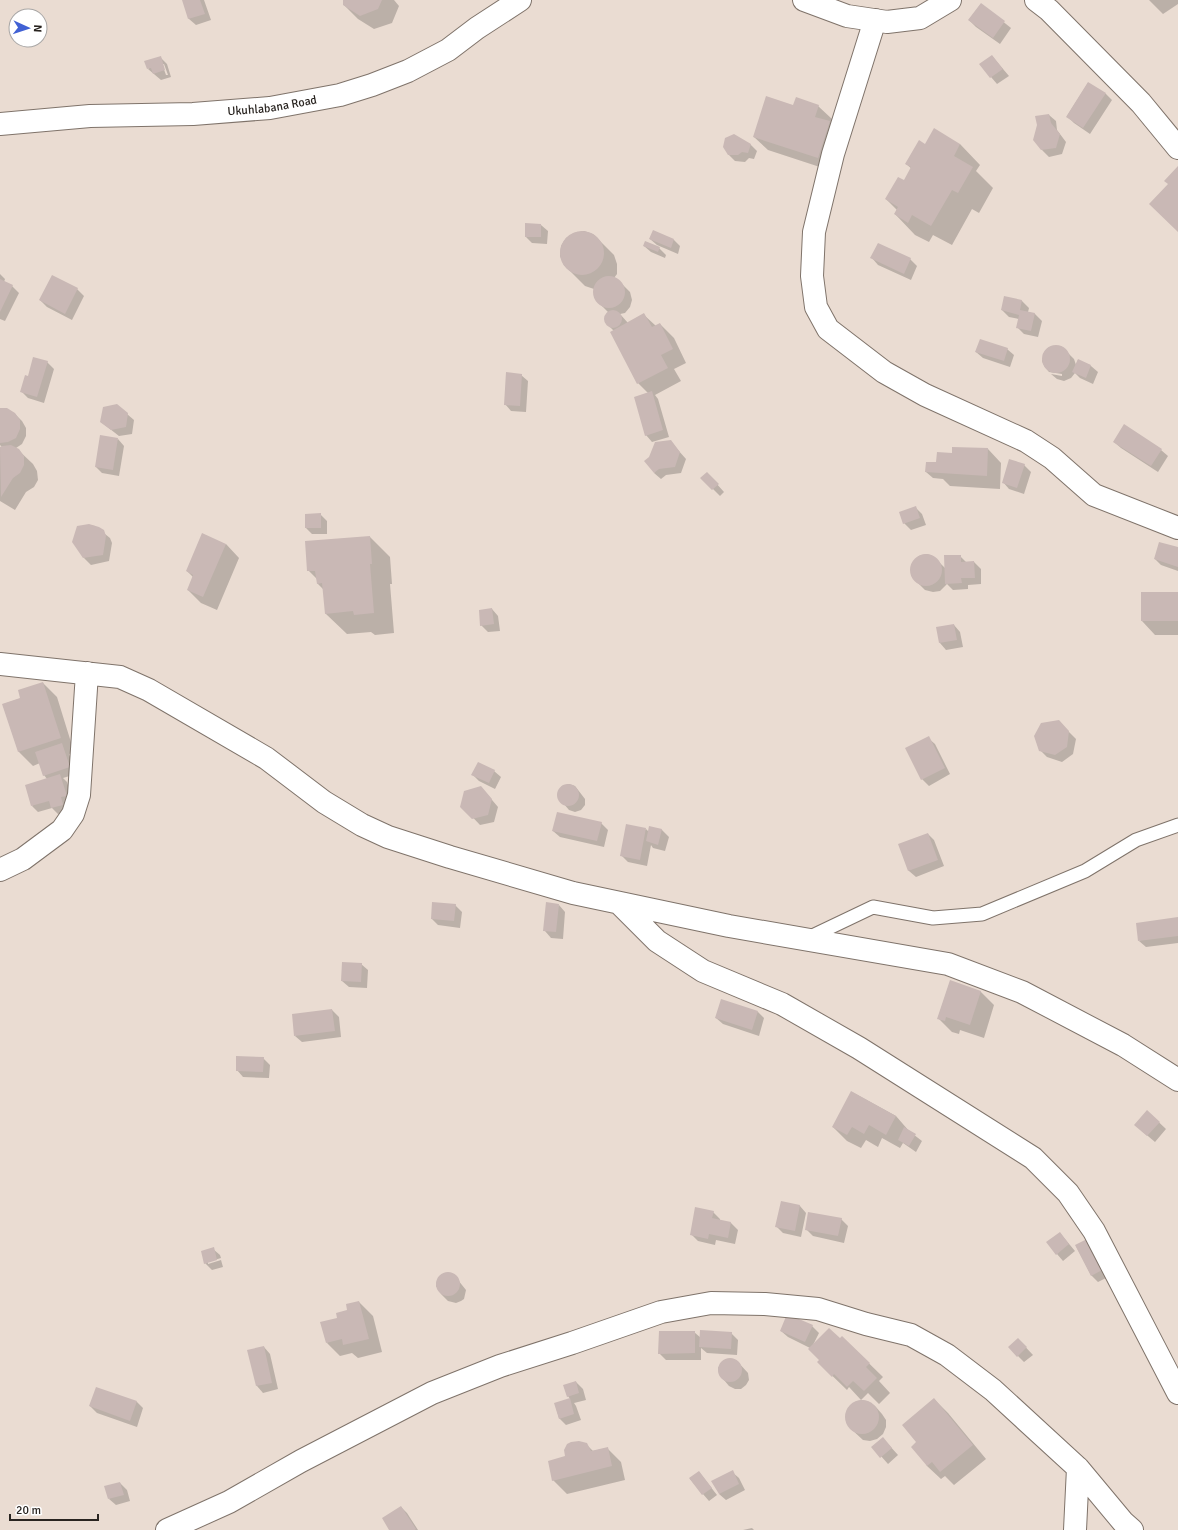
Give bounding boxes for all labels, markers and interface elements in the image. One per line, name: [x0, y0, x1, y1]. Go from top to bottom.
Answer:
north arrow: [8, 8, 48, 48]
text: N: [31, 24, 44, 33]
street label: Ukuhlabana Road: [227, 92, 318, 119]
scale bar: [10, 1496, 98, 1522]
text: 20 m: [16, 1503, 41, 1518]

